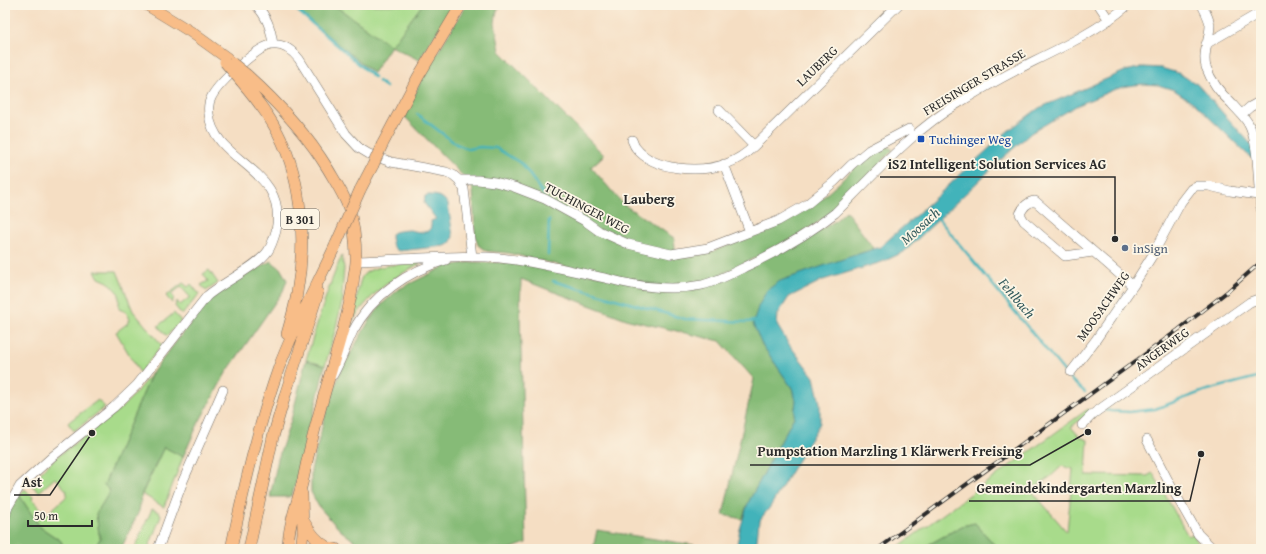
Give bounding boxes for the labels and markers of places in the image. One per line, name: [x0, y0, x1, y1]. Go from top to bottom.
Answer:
place label: Tuchinger Weg: [929, 130, 1012, 149]
marker: Tuchinger Weg: [916, 134, 926, 144]
callout: iS2 Intelligent Solution Services AG: [880, 151, 1115, 177]
place label: inSign: [1133, 239, 1168, 258]
marker: inSign: [1120, 243, 1130, 253]
callout: Pumpstation Marzling 1 Klärwerk Freising: [750, 439, 1030, 465]
callout: Ast: [14, 469, 50, 495]
callout: Gemeindekindergarten Marzling: [969, 475, 1190, 501]

